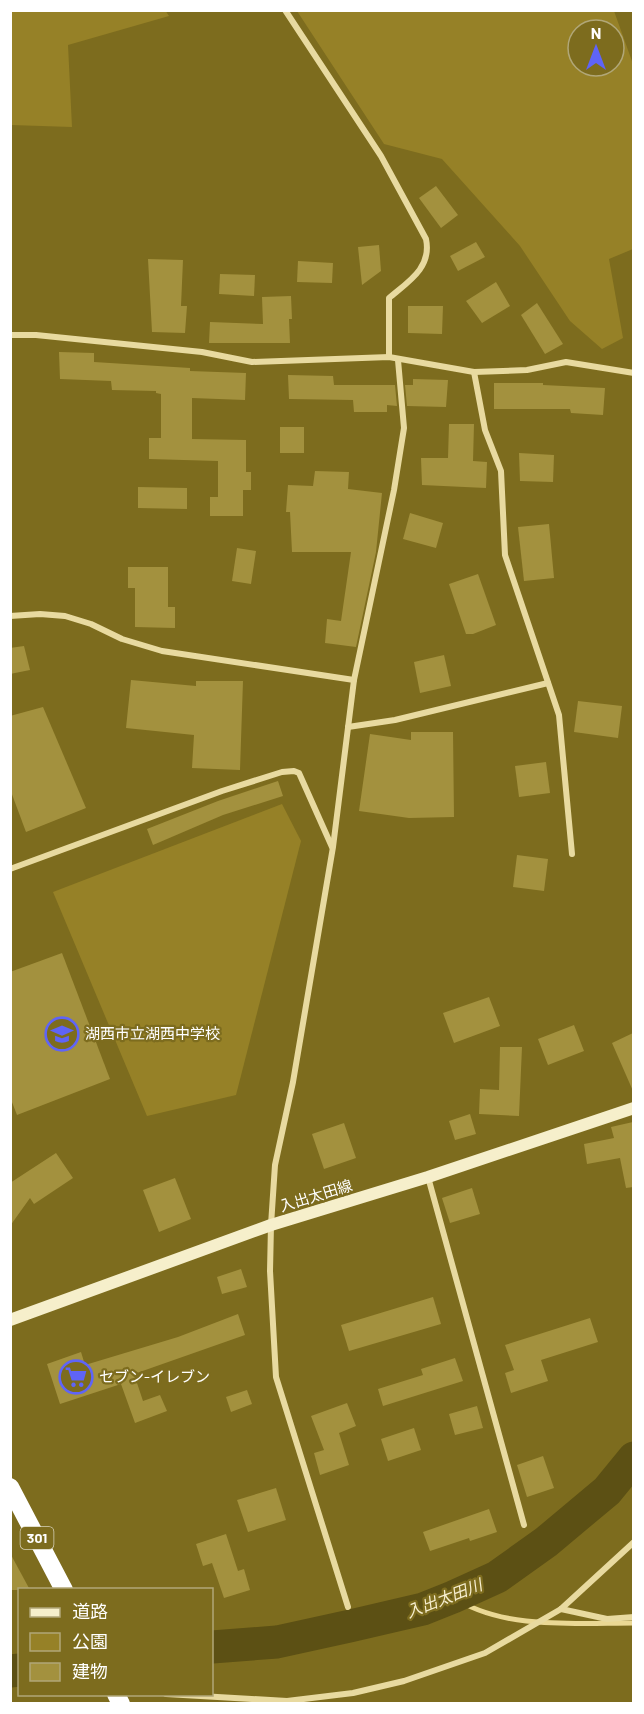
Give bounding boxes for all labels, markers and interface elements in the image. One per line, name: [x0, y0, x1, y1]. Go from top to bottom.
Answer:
north arrow: [566, 18, 626, 78]
text: N: [591, 23, 601, 42]
school or university icon: 湖西市立湖西中学校: [44, 1016, 80, 1052]
place label: 湖西市立湖西中学校: [85, 1024, 220, 1042]
street label: 入出太田線: [277, 1175, 354, 1215]
supermarket icon: セブン-イレブン: [58, 1359, 94, 1395]
place label: セブン-イレブン: [99, 1367, 210, 1385]
road number: 301: [20, 1527, 54, 1549]
water label: 入出太田川: [403, 1574, 486, 1621]
legend: [18, 1588, 213, 1696]
text: 道路: [72, 1600, 108, 1622]
text: 公園: [72, 1630, 108, 1652]
text: 建物: [72, 1660, 108, 1682]

